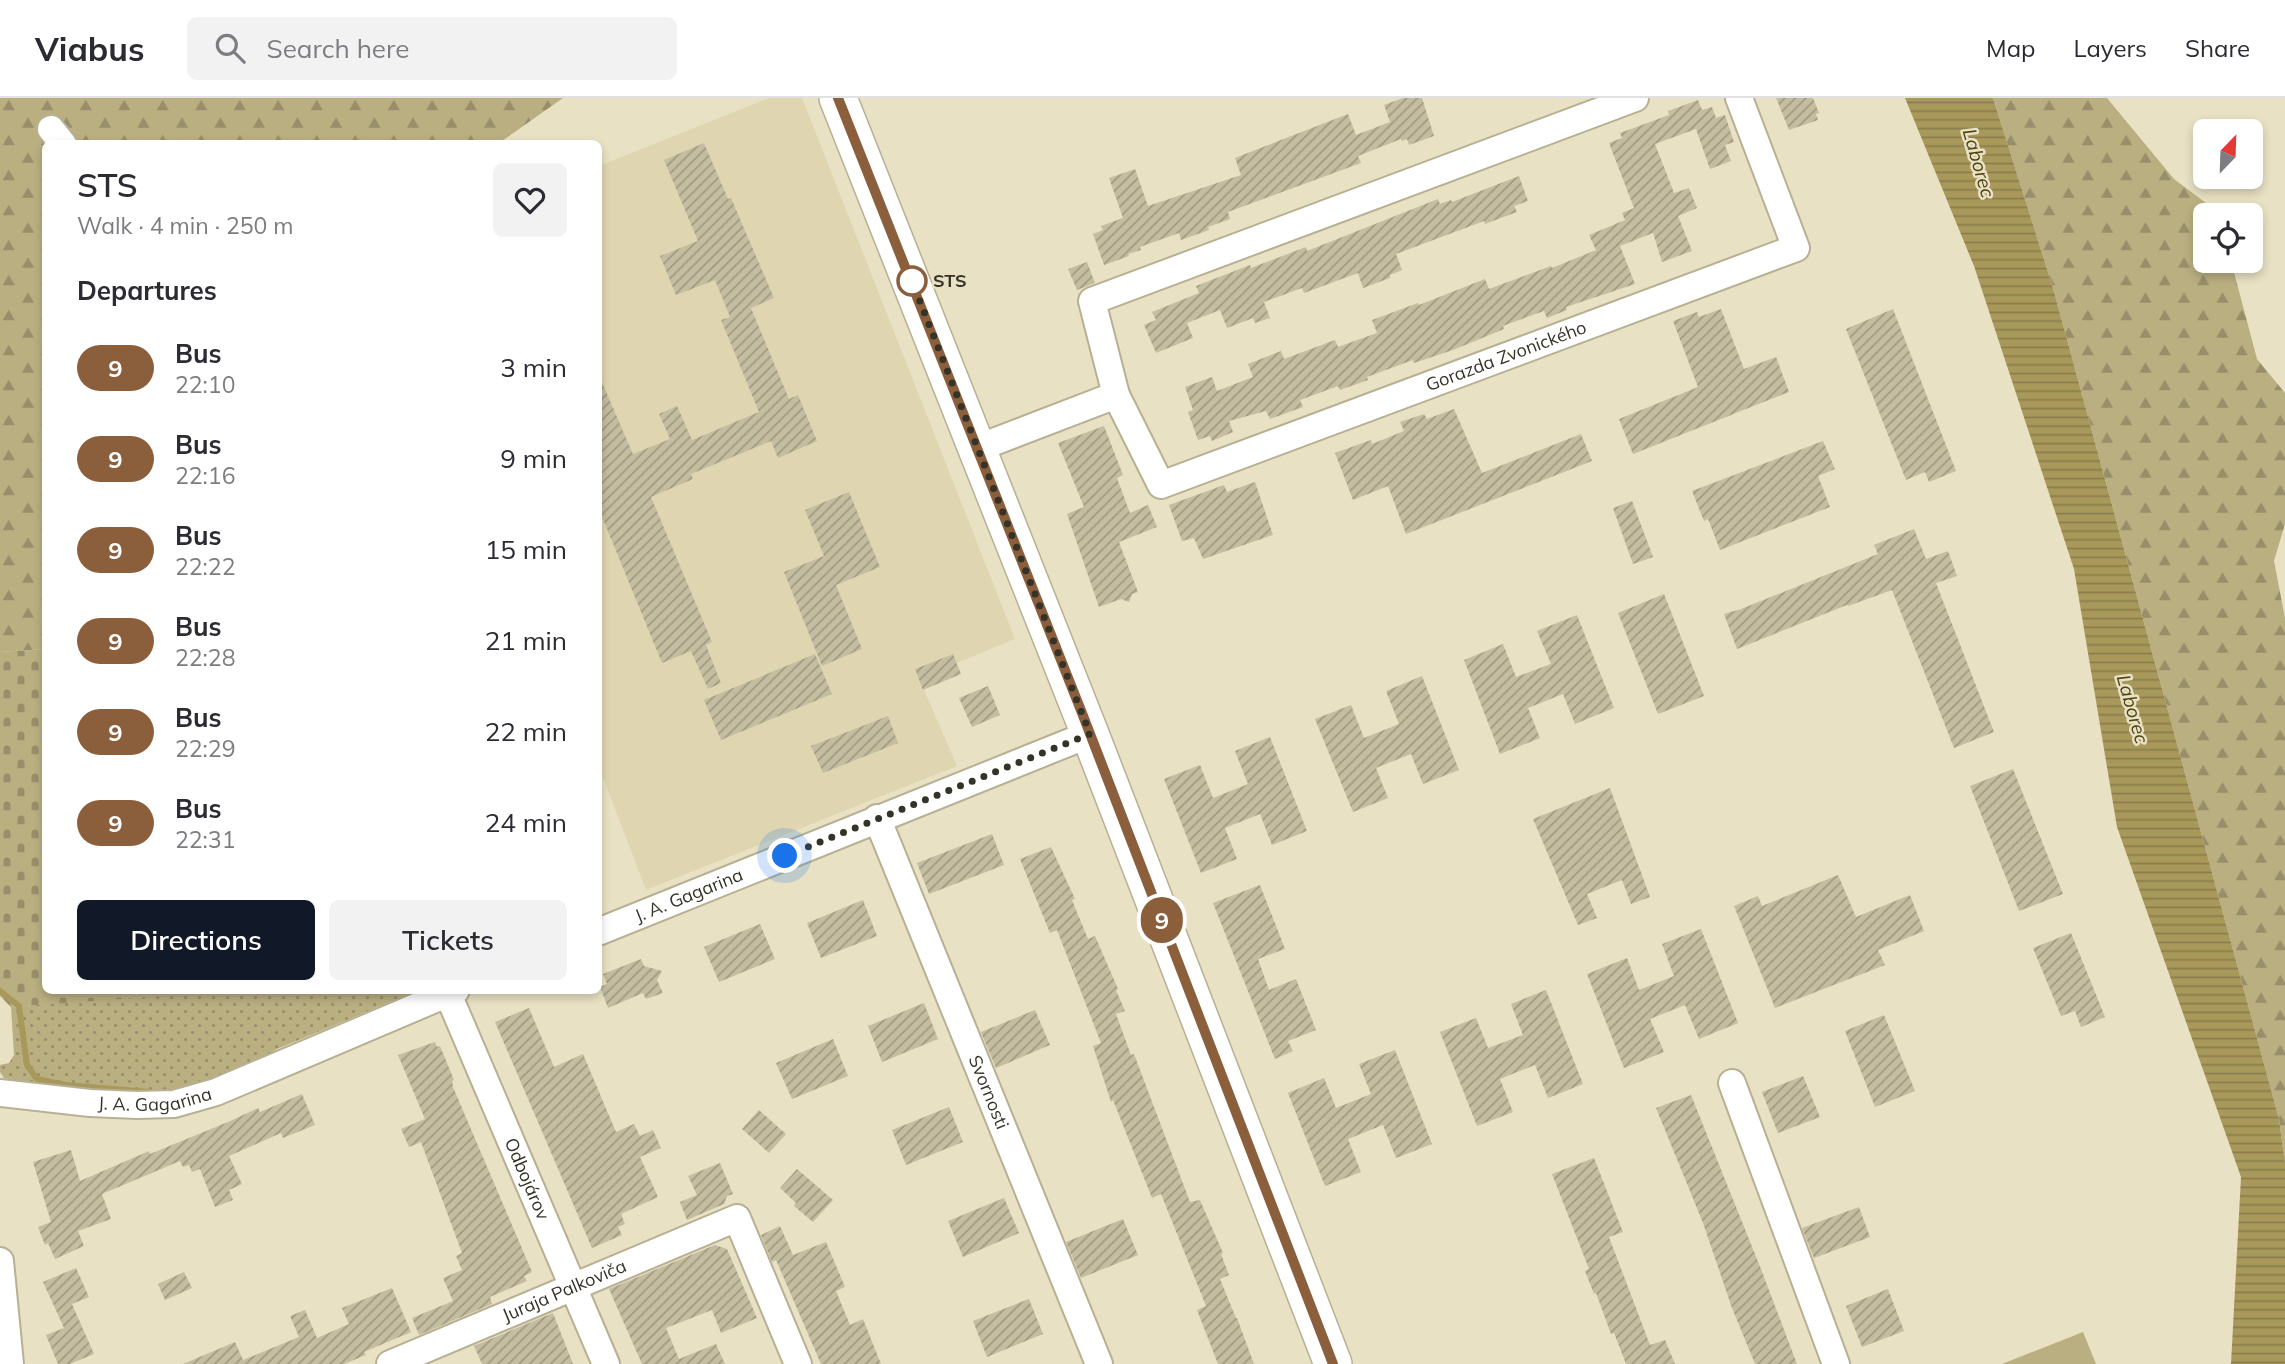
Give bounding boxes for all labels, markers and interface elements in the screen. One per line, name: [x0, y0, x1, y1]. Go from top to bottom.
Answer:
search box: [187, 17, 677, 80]
text: Viabus: [35, 28, 145, 69]
icon: search: [211, 29, 249, 67]
text: Search here: [267, 32, 409, 65]
text: Map: [1986, 33, 2035, 63]
text: Layers: [2073, 33, 2147, 63]
text: Share: [2185, 33, 2250, 63]
north arrow: [2193, 119, 2263, 189]
map controls: [2193, 119, 2263, 273]
water label: Laborec: [1958, 126, 2000, 201]
button: heart: [493, 163, 567, 237]
text: STS: [77, 164, 138, 205]
button: locate: [2193, 203, 2263, 273]
text: Walk · 4 min · 250 m: [77, 211, 294, 240]
marker: STS: [897, 266, 927, 296]
place label: STS: [933, 269, 967, 292]
text: Departures: [77, 274, 217, 307]
street label: Gorazda Zvonického: [1422, 315, 1589, 396]
text: Bus: [175, 337, 221, 370]
text: 3 min: [500, 351, 567, 384]
text: 9: [108, 353, 123, 383]
text: 22:10: [175, 370, 235, 399]
text: Bus: [175, 428, 221, 461]
text: 9 min: [500, 442, 567, 475]
text: 9: [108, 444, 123, 474]
text: 22:16: [175, 461, 235, 490]
text: Bus: [175, 519, 221, 552]
text: 15 min: [485, 533, 567, 566]
text: 9: [108, 535, 123, 565]
text: 22:22: [175, 552, 235, 581]
text: Bus: [175, 610, 221, 643]
text: 21 min: [485, 624, 567, 657]
text: 9: [108, 626, 123, 656]
text: 22:28: [175, 643, 235, 672]
water label: Laborec: [2112, 672, 2154, 747]
text: Bus: [175, 701, 221, 734]
text: 22 min: [485, 715, 567, 748]
text: 9: [108, 717, 123, 747]
text: 22:29: [175, 734, 235, 763]
text: Bus: [175, 792, 221, 825]
text: 24 min: [485, 806, 567, 839]
text: 9: [108, 808, 123, 838]
text: 22:31: [175, 825, 235, 854]
your location: [767, 838, 802, 873]
street label: J. A. Gagarina: [631, 863, 746, 927]
line badge: 9: [1139, 897, 1185, 943]
button: Directions: [77, 900, 315, 980]
button: Tickets: [329, 900, 567, 980]
text: 9: [1155, 905, 1169, 935]
street label: Svornosti: [964, 1052, 1014, 1132]
street label: J. A. Gagarina: [98, 1082, 214, 1116]
street label: Odbojárov: [500, 1134, 555, 1224]
street label: Juraja Palkoviča: [498, 1254, 630, 1327]

